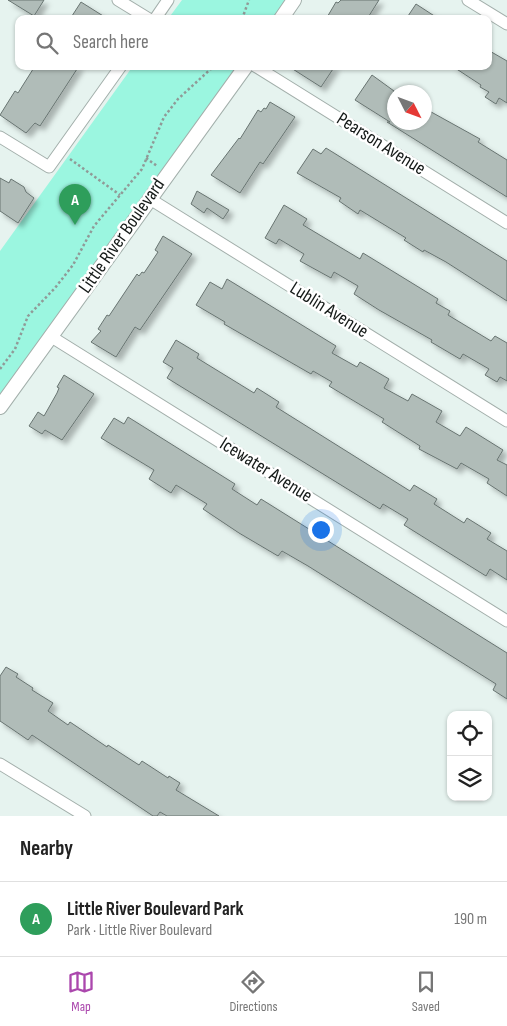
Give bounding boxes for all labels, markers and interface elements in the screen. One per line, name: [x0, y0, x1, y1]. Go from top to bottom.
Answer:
search box: [15, 15, 492, 70]
icon: search: [33, 29, 61, 57]
text: Search here: [73, 31, 149, 54]
north arrow: [387, 85, 432, 130]
street label: Pearson Avenue: [332, 108, 430, 180]
street label: Little River Boulevard: [74, 174, 170, 298]
pin: A: [59, 184, 91, 225]
street label: Lublin Avenue: [286, 277, 372, 343]
street label: Icewater Avenue: [215, 432, 317, 508]
your location: [308, 517, 334, 543]
map controls: [447, 711, 492, 801]
button: locate: [447, 711, 492, 756]
button: layers: [447, 756, 492, 801]
text: Nearby: [20, 836, 73, 861]
text: Little River Boulevard Park: [67, 898, 244, 921]
text: A: [32, 910, 40, 929]
text: 190 m: [454, 910, 487, 929]
text: Park · Little River Boulevard: [67, 921, 212, 940]
tab: Map: [67, 968, 95, 1015]
tab: Directions: [229, 968, 278, 1015]
tab: Saved: [412, 968, 440, 1015]

